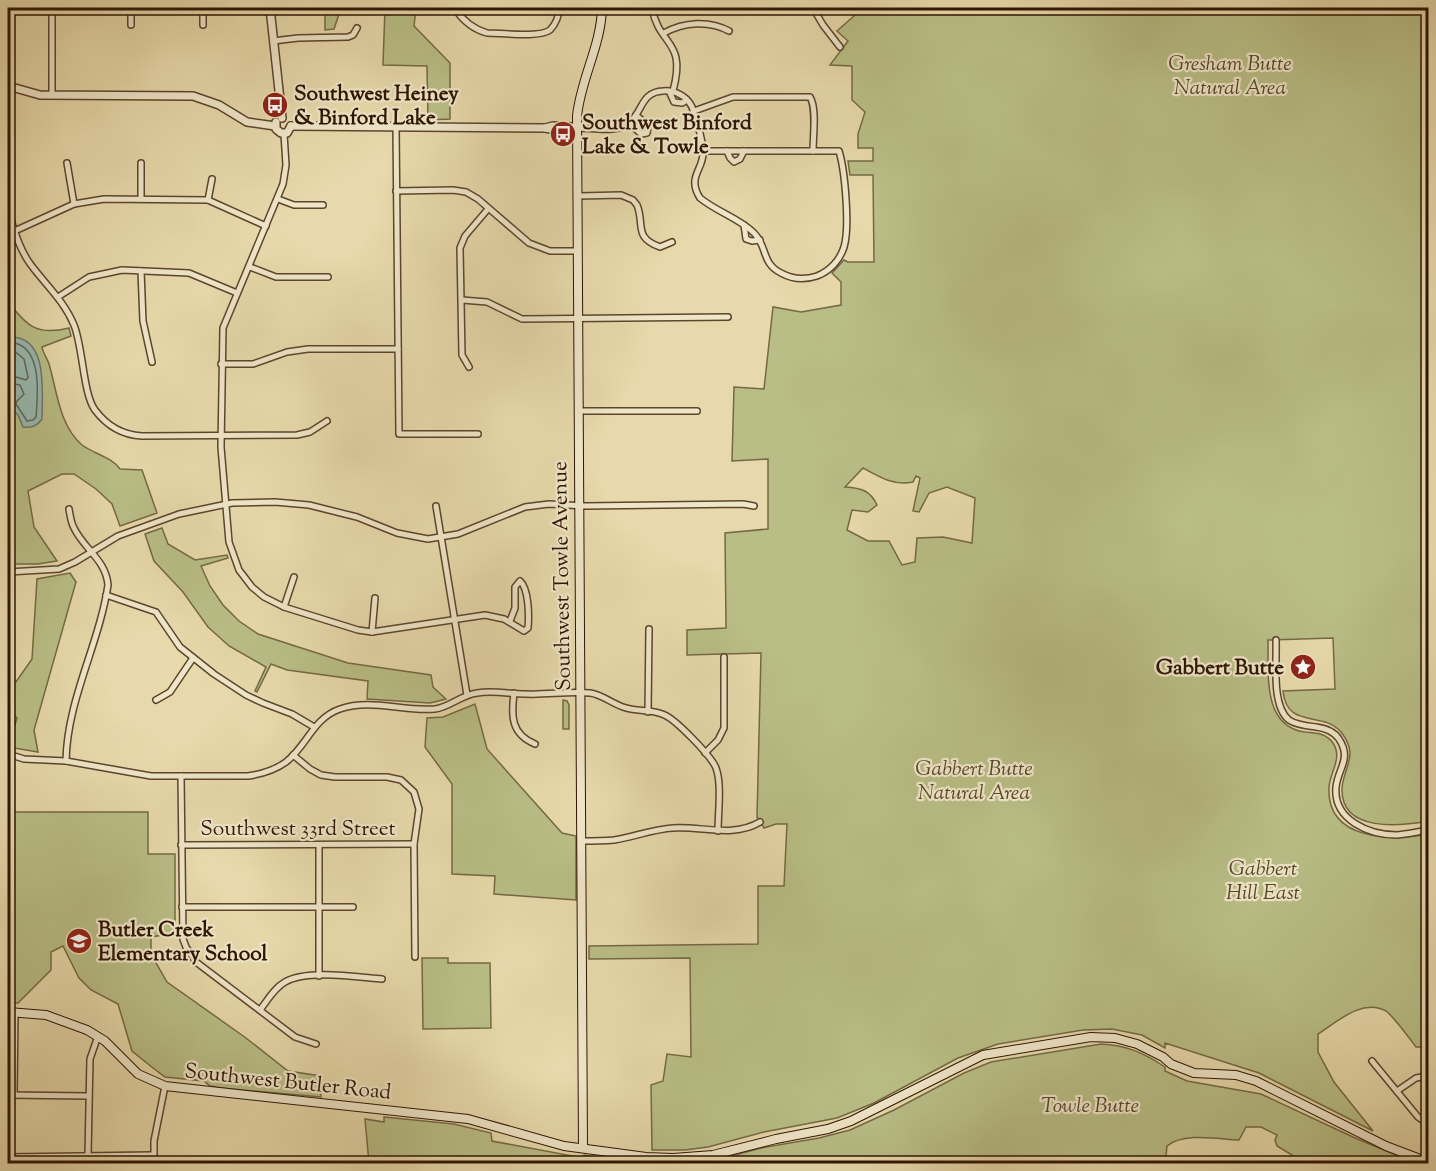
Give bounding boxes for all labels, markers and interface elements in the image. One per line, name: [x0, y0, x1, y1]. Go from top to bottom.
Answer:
park label: Gresham Butte Natural Area: [1168, 50, 1292, 104]
place label: Southwest Heiney & Binford Lake: [294, 80, 459, 134]
bus stop icon: Southwest Heiney & Binford Lake: [260, 90, 290, 120]
place label: Southwest Binford Lake & Towle: [582, 109, 752, 163]
bus stop icon: Southwest Binford Lake & Towle: [548, 119, 578, 149]
street label: Southwest Towle Avenue: [546, 461, 580, 691]
place icon: Gabbert Butte: [1288, 652, 1318, 682]
place label: Gabbert Butte: [1156, 654, 1284, 684]
park label: Gabbert Butte Natural Area: [915, 755, 1033, 809]
street label: Southwest 33rd Street: [200, 815, 396, 845]
park label: Gabbert Hill East: [1226, 855, 1300, 909]
place label: Butler Creek Elementary School: [98, 916, 268, 970]
school or university icon: Butler Creek Elementary School: [64, 926, 94, 956]
street label: Southwest Butler Road: [183, 1057, 393, 1109]
park label: Towle Butte: [1041, 1092, 1139, 1122]

